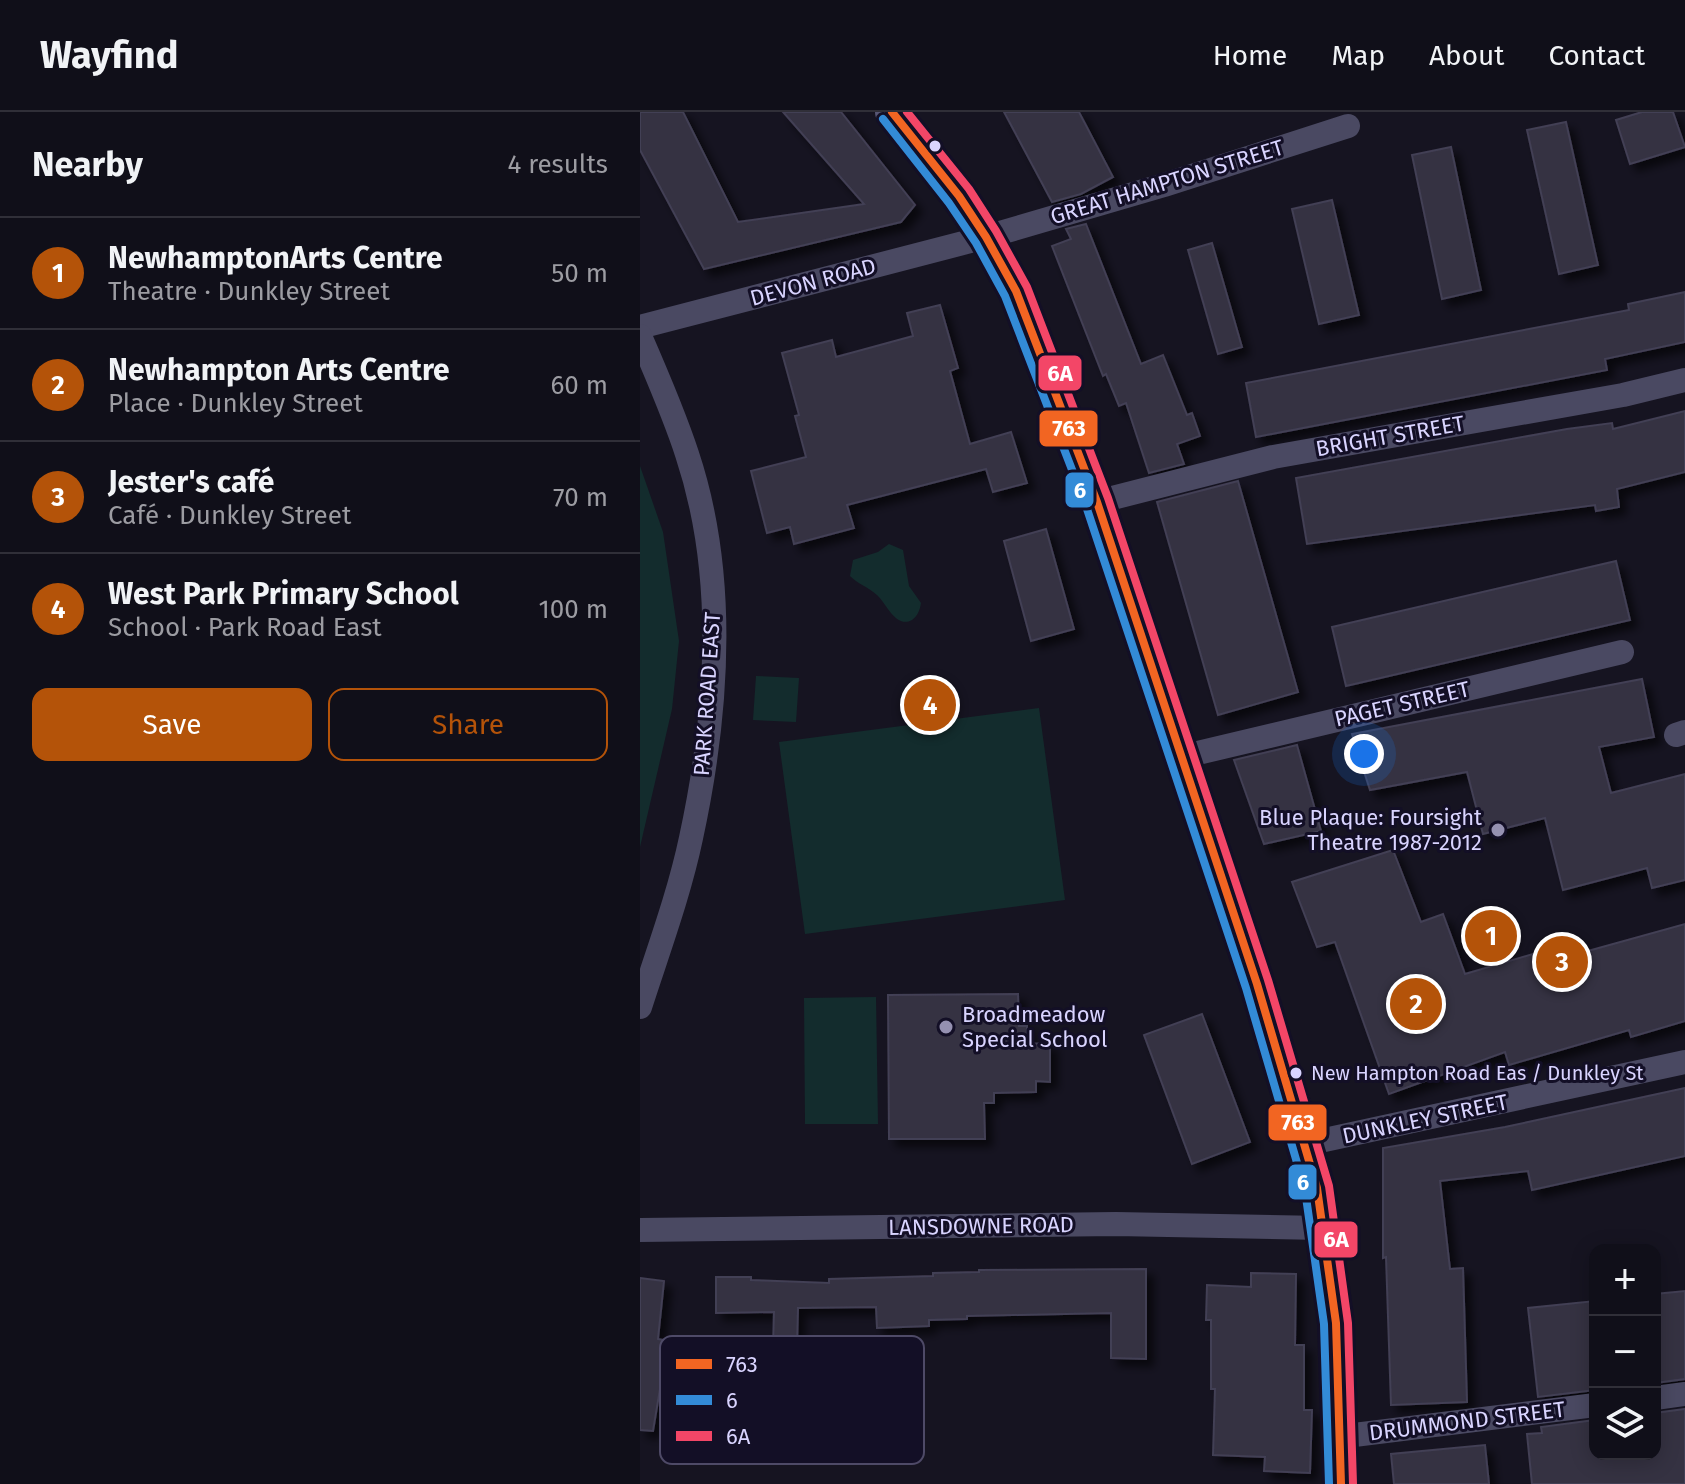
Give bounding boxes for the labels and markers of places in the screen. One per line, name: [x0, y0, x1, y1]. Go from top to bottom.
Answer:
unlabelled marker: [927, 138, 943, 154]
pin: 4: [904, 675, 956, 735]
place label: Blue Plaque: Foursight Theatre 1987-2012: [1259, 804, 1482, 856]
marker: Blue Plaque: Foursight Theatre 1987-2012: [1489, 821, 1507, 839]
pin: 1: [1465, 906, 1517, 966]
pin: 3: [1536, 932, 1588, 992]
pin: 2: [1390, 974, 1442, 1034]
place label: Broadmeadow Special School: [962, 1001, 1107, 1053]
marker: Broadmeadow Special School: [937, 1018, 955, 1036]
place label: New Hampton Road Eas / Dunkley St: [1311, 1061, 1644, 1085]
marker: New Hampton Road Eas / Dunkley St: [1288, 1065, 1304, 1081]

